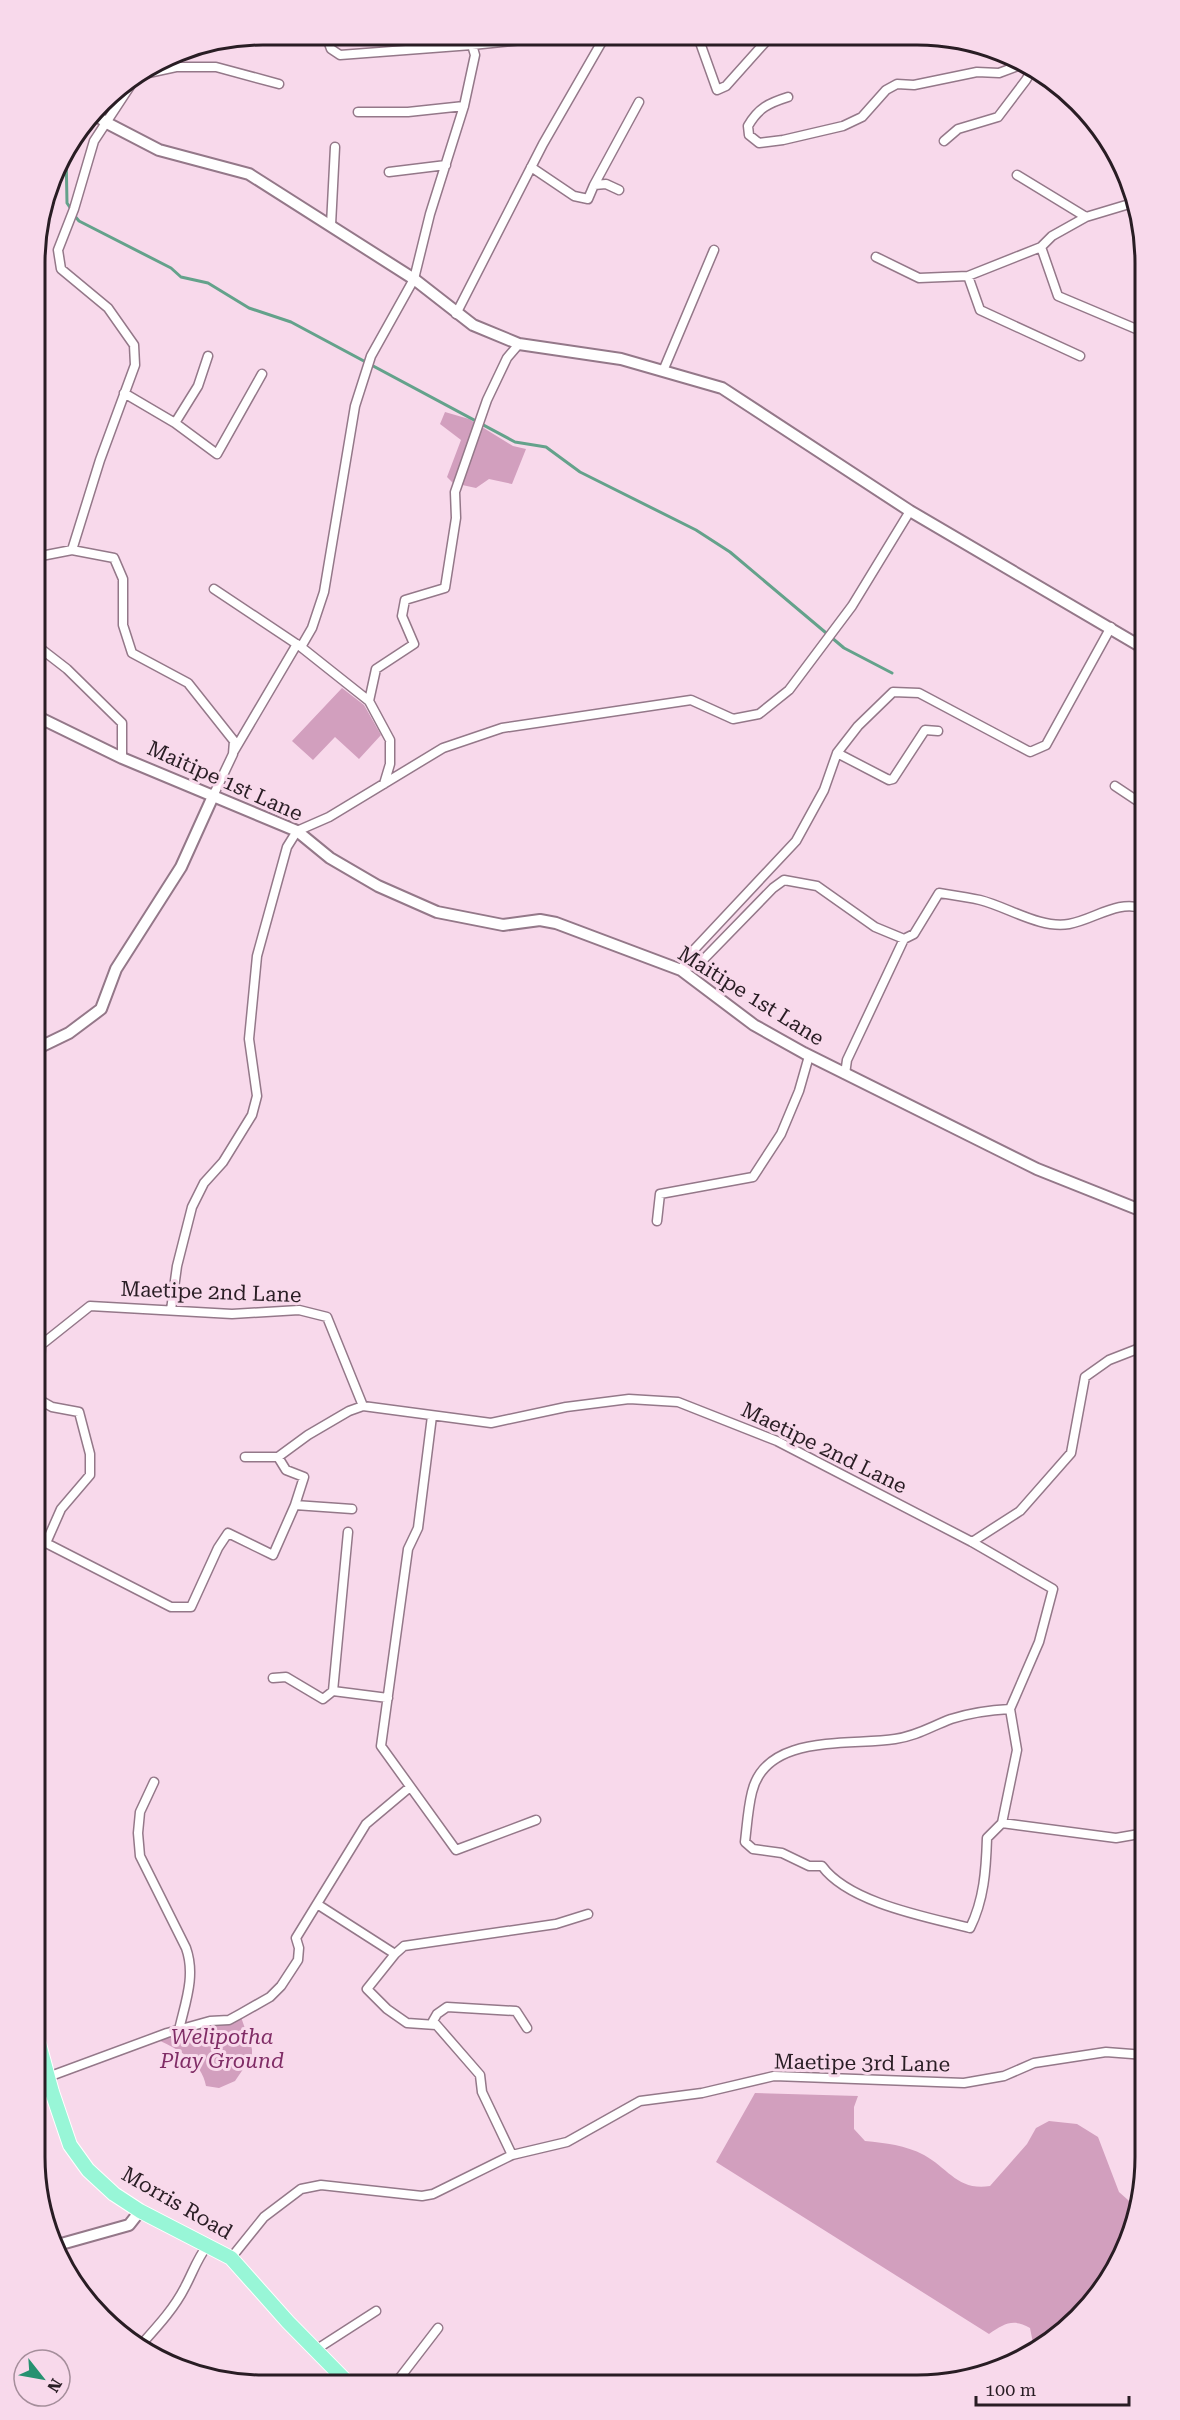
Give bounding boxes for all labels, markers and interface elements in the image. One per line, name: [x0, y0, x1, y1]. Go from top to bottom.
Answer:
street label: Maitipe 1st Lane: [144, 736, 306, 826]
street label: Maitipe 1st Lane: [674, 941, 828, 1051]
street label: Maetipe 2nd Lane: [120, 1277, 302, 1307]
street label: Maetipe 2nd Lane: [737, 1397, 911, 1499]
park label: Welipotha Play Ground: [159, 2025, 284, 2073]
street label: Maetipe 3rd Lane: [774, 2049, 950, 2077]
street label: Morris Road: [117, 2162, 237, 2245]
north arrow: [12, 2348, 72, 2408]
scale bar: [976, 2369, 1129, 2407]
text: N: [43, 2375, 66, 2396]
text: 100 m: [985, 2379, 1036, 2400]

